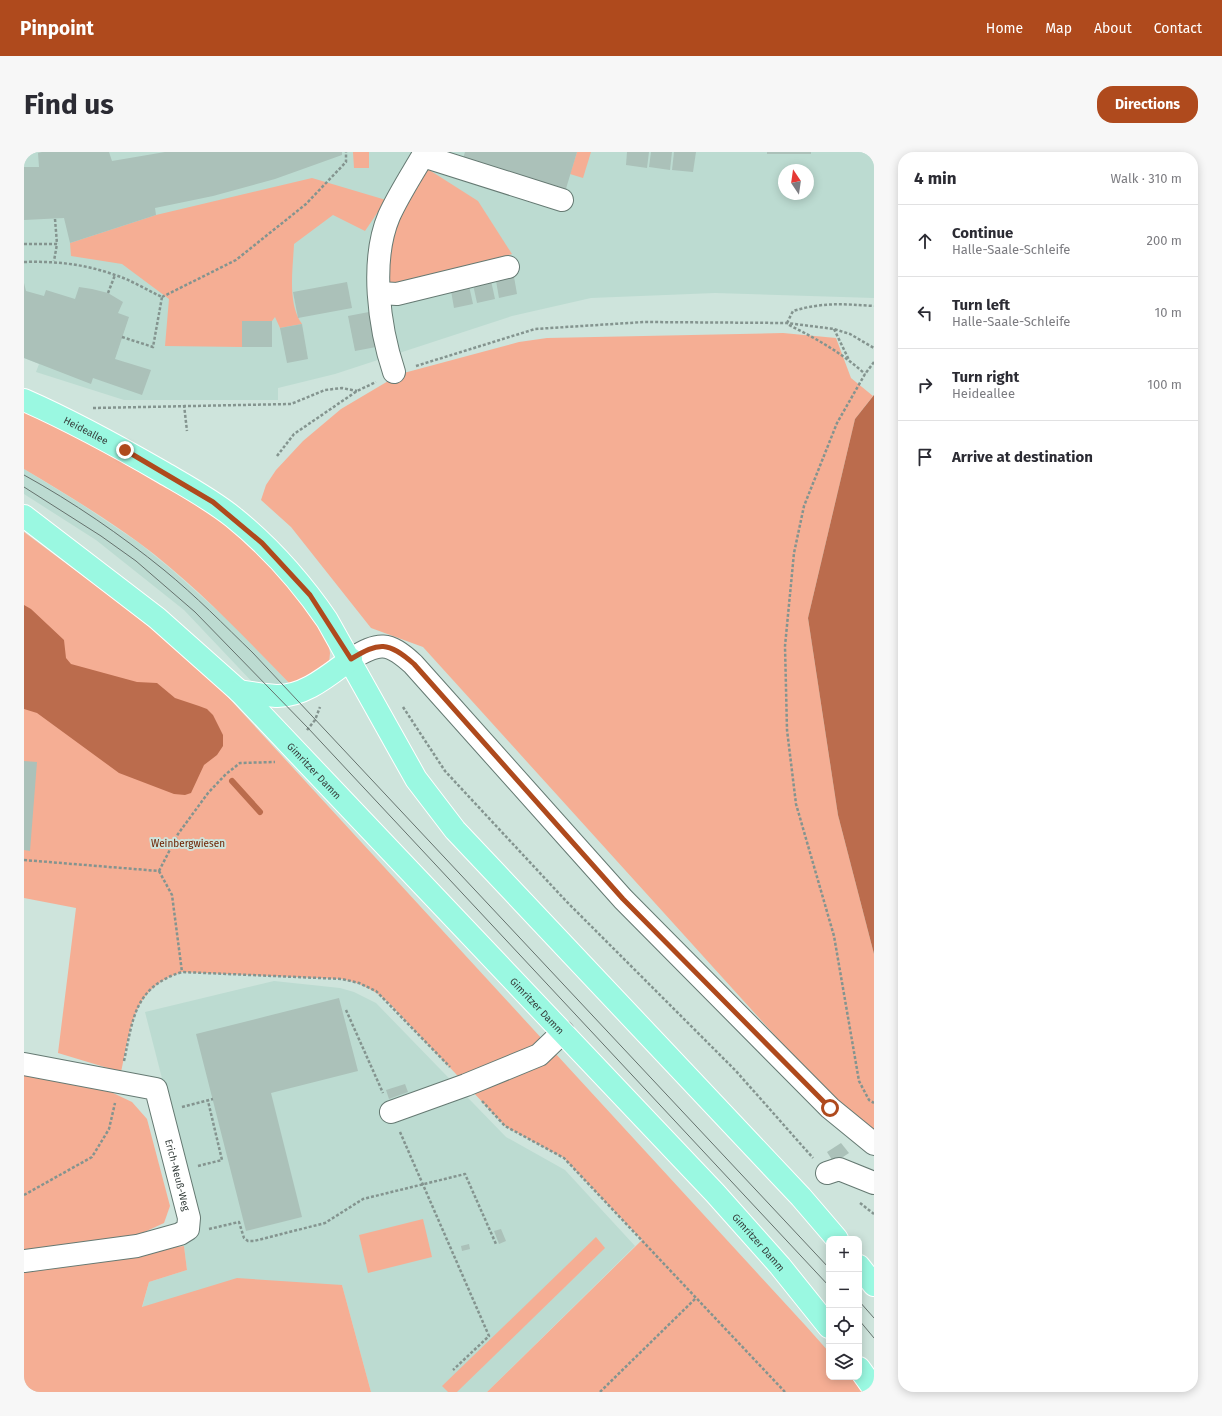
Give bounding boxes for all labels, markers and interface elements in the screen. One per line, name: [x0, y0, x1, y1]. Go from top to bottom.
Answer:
text: Pinpoint: [20, 17, 94, 40]
text: Home: [986, 20, 1023, 37]
text: Map: [1045, 20, 1072, 37]
text: About: [1094, 20, 1132, 37]
text: Contact: [1154, 20, 1202, 37]
button: Directions: [1097, 86, 1198, 123]
text: Find us: [24, 88, 114, 121]
north arrow: [778, 164, 814, 200]
text: 4 min: [914, 168, 957, 189]
text: Walk · 310 m: [1111, 171, 1182, 186]
text: Continue: [952, 224, 1013, 242]
icon: ahead: [914, 230, 936, 252]
text: 200 m: [1146, 233, 1182, 248]
text: Halle-Saale-Schleife: [952, 242, 1070, 257]
text: Turn left: [952, 296, 1010, 314]
icon: left: [914, 302, 936, 324]
text: 10 m: [1155, 305, 1182, 320]
text: Halle-Saale-Schleife: [952, 314, 1070, 329]
text: Turn right: [952, 368, 1019, 386]
icon: right: [914, 374, 936, 396]
text: 100 m: [1147, 377, 1182, 392]
text: Heideallee: [952, 386, 1015, 401]
street label: Heideallee: [61, 414, 110, 447]
route end: [116, 441, 134, 459]
icon: arrive: [914, 446, 936, 468]
text: Arrive at destination: [952, 448, 1093, 466]
street label: Gimritzer Damm: [284, 740, 343, 802]
park label: Weinbergwiesen: [151, 838, 225, 850]
street label: Gimritzer Damm: [507, 976, 566, 1037]
route start: [821, 1099, 839, 1117]
street label: Erich-Neuß-Weg: [162, 1138, 192, 1213]
street label: Gimritzer Damm: [729, 1211, 787, 1274]
map controls: [826, 1236, 862, 1380]
button: +: [826, 1236, 862, 1272]
button: −: [826, 1272, 862, 1308]
button: locate: [826, 1308, 862, 1344]
button: layers: [826, 1344, 862, 1380]

